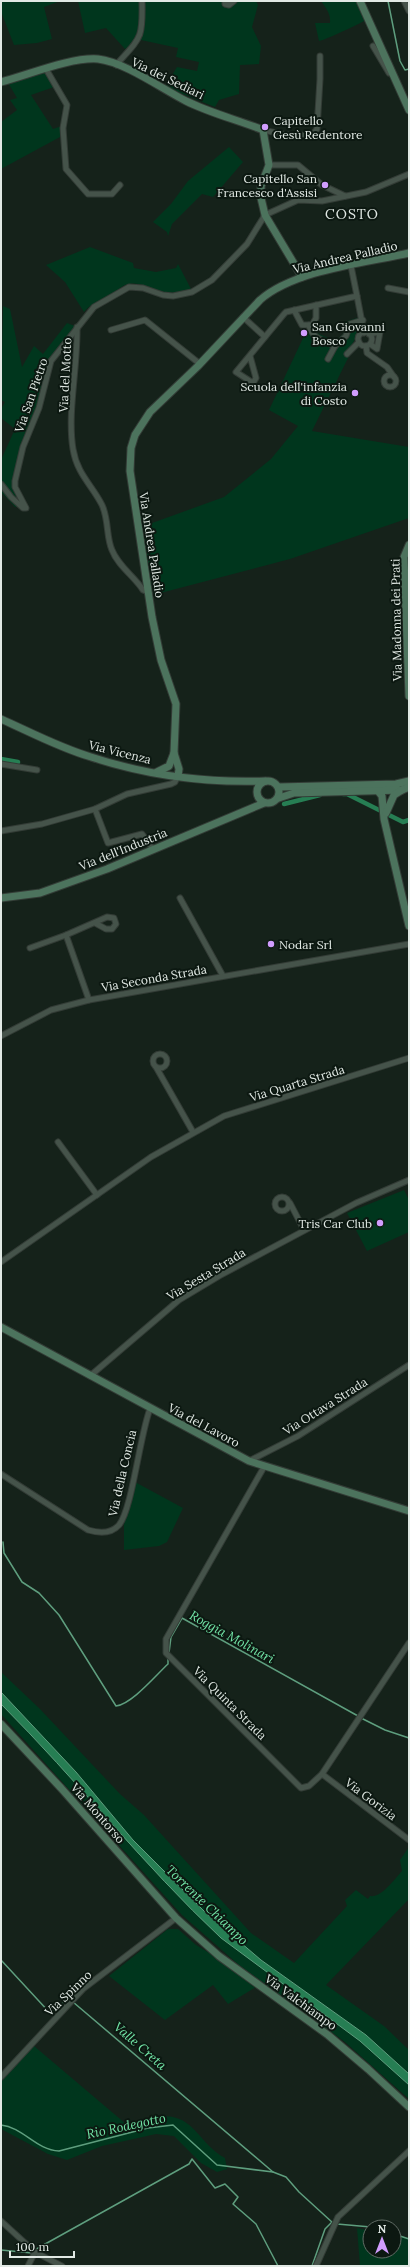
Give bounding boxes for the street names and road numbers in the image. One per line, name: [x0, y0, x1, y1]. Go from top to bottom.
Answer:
street label: Via dei Sediari: [128, 53, 207, 102]
street label: Via Andrea Palladio: [290, 238, 399, 277]
street label: Via del Motto: [55, 337, 74, 414]
street label: Via San Pietro: [11, 356, 51, 435]
street label: Via Andrea Palladio: [136, 490, 168, 599]
street label: Via Madonna dei Prati: [387, 559, 405, 682]
street label: Via Vicenza: [86, 737, 153, 767]
street label: Via dell'Industria: [76, 825, 169, 874]
street label: Via Seconda Strada: [99, 961, 208, 995]
street label: Via Quarta Strada: [247, 1061, 346, 1105]
street label: Via Sesta Strada: [163, 1245, 248, 1304]
street label: Via Ottava Strada: [279, 1374, 370, 1439]
street label: Via del Lavoro: [165, 1399, 242, 1450]
street label: Via della Concia: [105, 1428, 139, 1519]
street label: Via Quinta Strada: [189, 1662, 270, 1743]
street label: Via Gorizia: [341, 1774, 400, 1823]
street label: Via Montorso: [67, 1779, 128, 1846]
street label: Via Spinno: [41, 1967, 95, 2020]
street label: Via Valchiampo: [261, 1970, 340, 2033]

